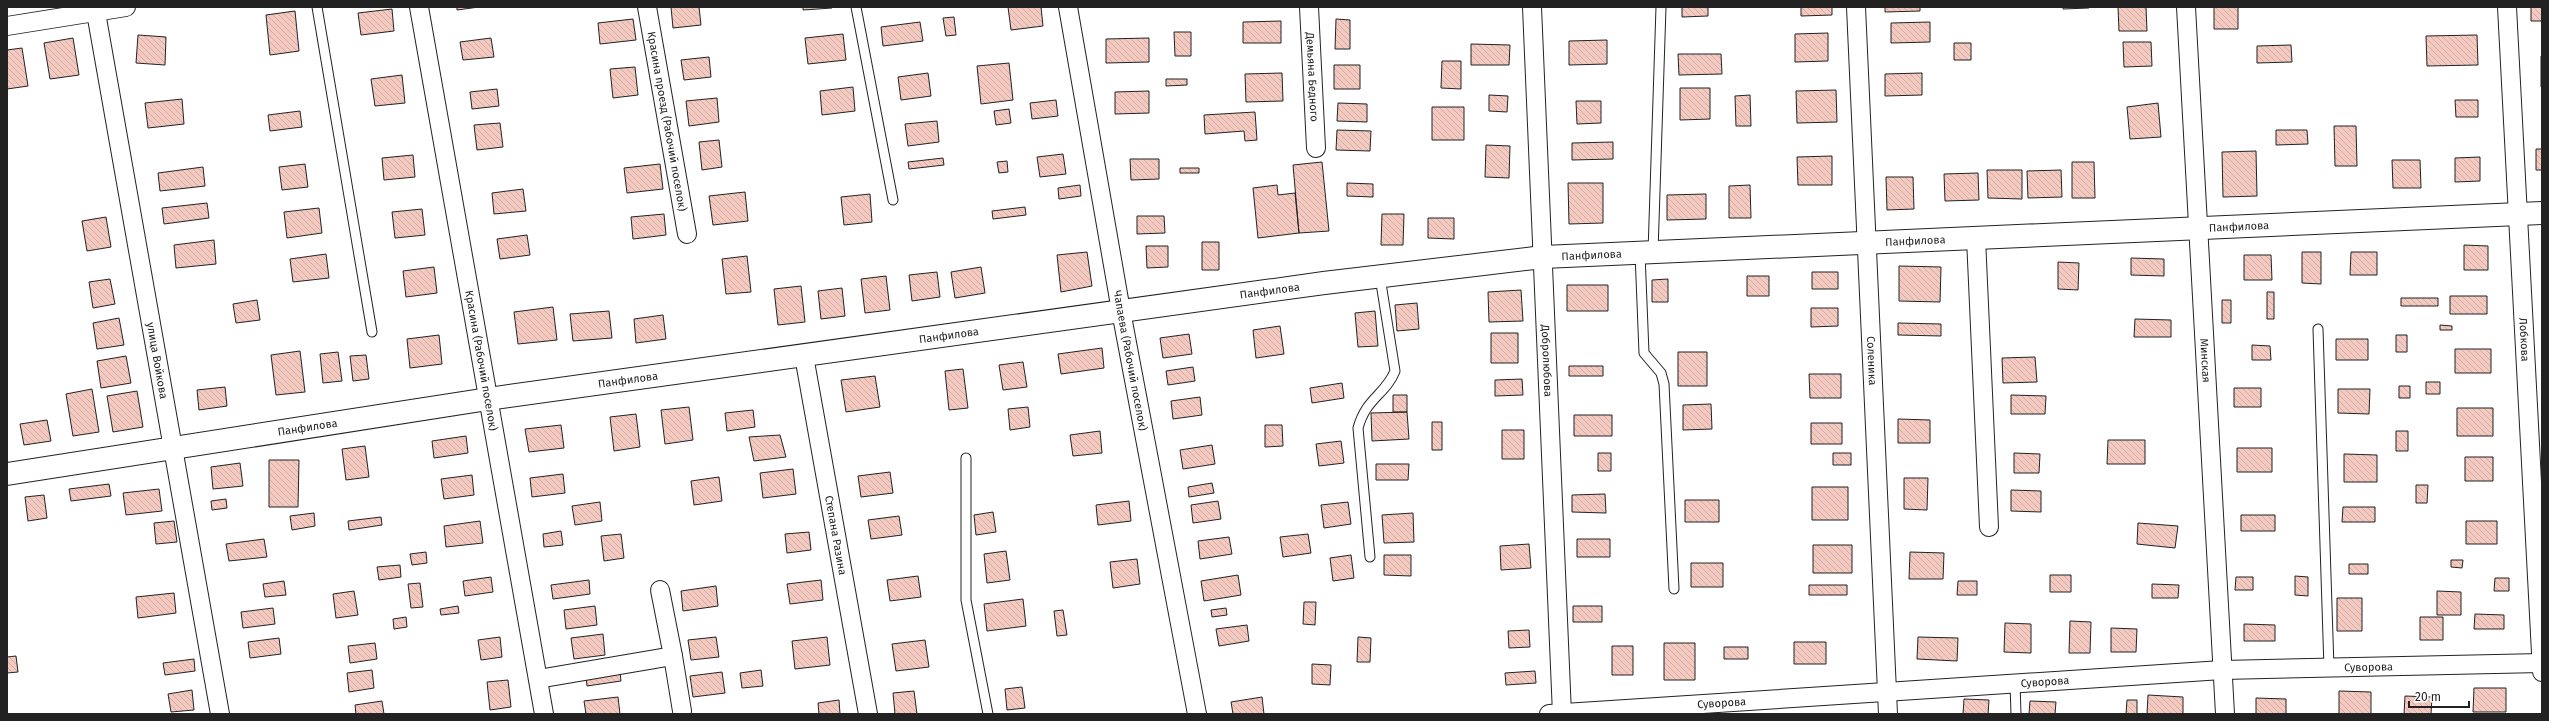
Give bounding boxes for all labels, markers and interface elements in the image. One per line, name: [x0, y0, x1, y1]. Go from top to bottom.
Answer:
street label: Красина проезд (Рабочий поселок): [644, 30, 689, 213]
street label: Демьяна Бедного: [1303, 31, 1321, 122]
street label: Панфилова: [2209, 219, 2269, 235]
street label: Панфилова: [1885, 233, 1946, 249]
street label: Панфилова: [1561, 248, 1622, 263]
street label: Панфилова: [1239, 280, 1301, 302]
street label: Красина (Рабочий поселок): [462, 289, 500, 432]
street label: Чапаева (Рабочий поселок): [1111, 289, 1150, 432]
street label: Лобкова: [2516, 317, 2532, 362]
street label: улица Войкова: [144, 321, 170, 400]
street label: Добролюбова: [1538, 323, 1555, 397]
street label: Панфилова: [918, 325, 980, 346]
street label: Соленика: [1864, 336, 1879, 386]
street label: Минская: [2197, 338, 2213, 383]
street label: Панфилова: [597, 369, 659, 391]
street label: Панфилова: [277, 417, 338, 439]
street label: Степана Разина: [822, 494, 849, 576]
street label: Суворова: [2344, 660, 2393, 674]
street label: Суворова: [2020, 674, 2070, 690]
scale bar: [2409, 683, 2469, 709]
text: 20 m: [2415, 690, 2441, 704]
street label: Суворова: [1697, 695, 1746, 711]

